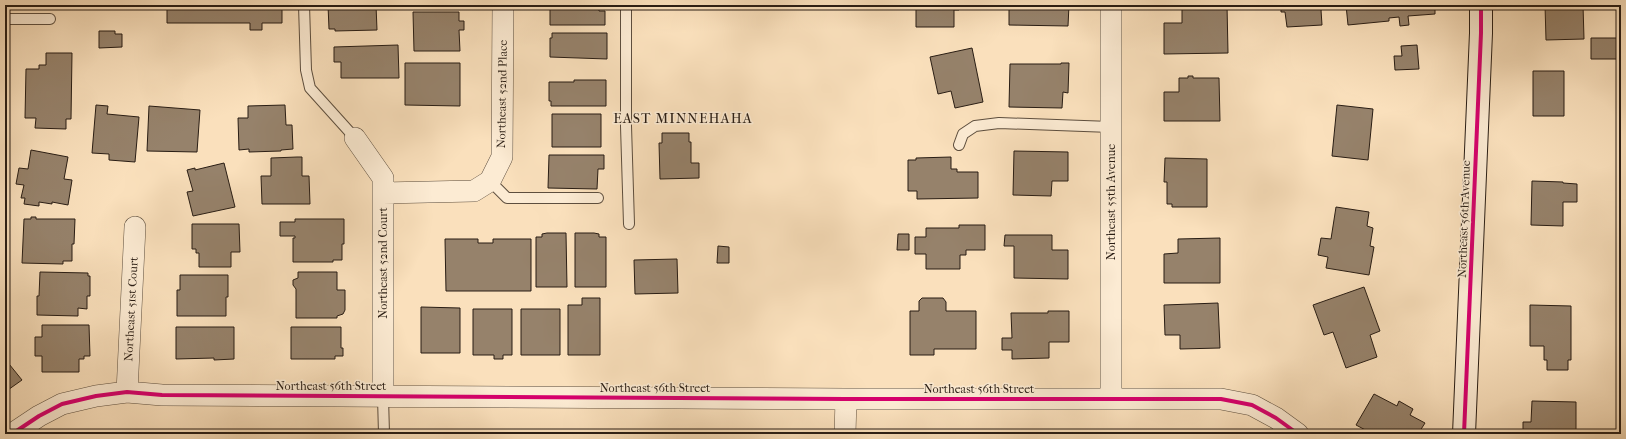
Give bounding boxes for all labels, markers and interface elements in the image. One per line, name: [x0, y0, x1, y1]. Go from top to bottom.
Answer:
street label: Northeast 52nd Place: [494, 40, 510, 148]
district label: EAST MINNEHAHA: [613, 110, 753, 127]
street label: Northeast 55th Avenue: [1104, 144, 1118, 260]
street label: Northeast 56th Avenue: [1455, 160, 1473, 278]
street label: Northeast 52nd Court: [376, 207, 390, 319]
street label: Northeast 51st Court: [121, 256, 141, 362]
street label: Northeast 56th Street: [276, 379, 387, 393]
street label: Northeast 56th Street: [600, 381, 711, 395]
street label: Northeast 56th Street: [924, 382, 1035, 396]

